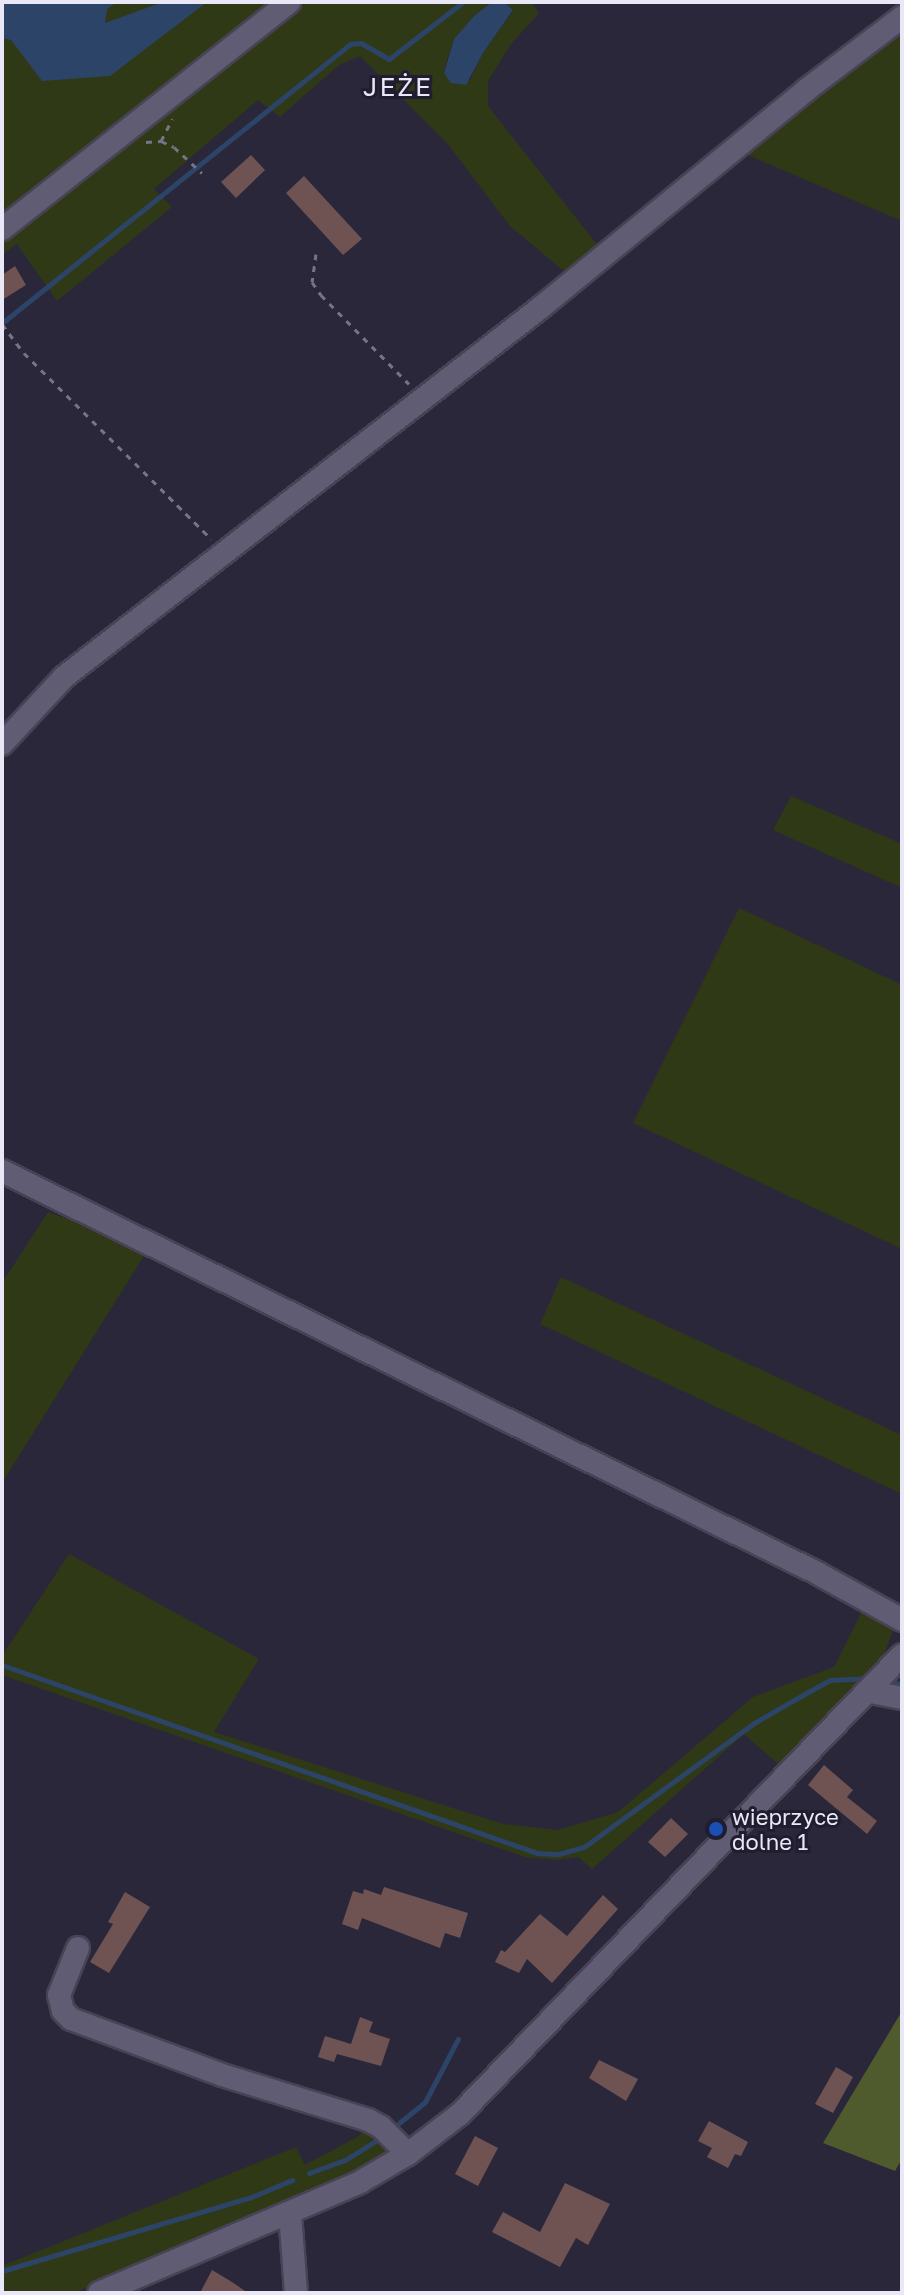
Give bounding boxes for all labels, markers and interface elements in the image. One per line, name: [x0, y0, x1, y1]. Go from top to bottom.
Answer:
district label: JEŻE: [363, 71, 433, 103]
place label: wieprzyce dolne 1: [732, 1803, 839, 1854]
marker: wieprzyce dolne 1: [707, 1820, 725, 1838]

